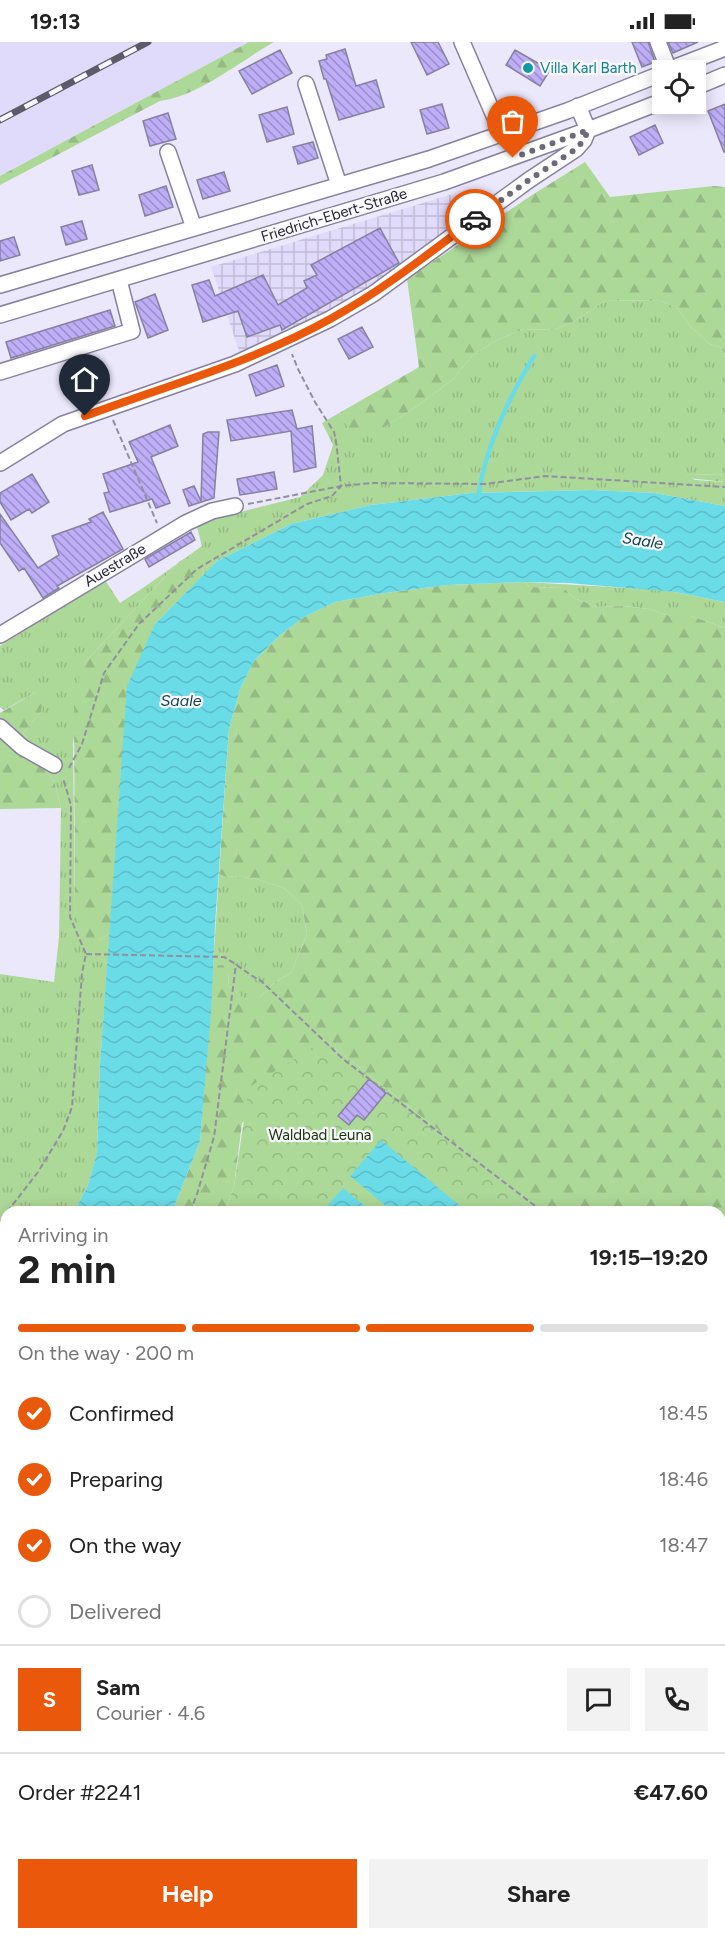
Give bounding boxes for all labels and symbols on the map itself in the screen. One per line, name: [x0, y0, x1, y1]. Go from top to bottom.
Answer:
place label: Villa Karl Barth: [540, 59, 637, 77]
marker: Villa Karl Barth: [521, 61, 535, 75]
pin: [487, 96, 538, 158]
street label: Friedrich-Ebert-Straße: [259, 184, 409, 246]
courier: [445, 189, 505, 249]
pin: [59, 354, 110, 416]
water label: Saale: [621, 528, 665, 553]
street label: Auestraße: [81, 540, 149, 590]
water label: Saale: [161, 691, 202, 710]
park label: Waldbad Leuna: [269, 1126, 371, 1144]

